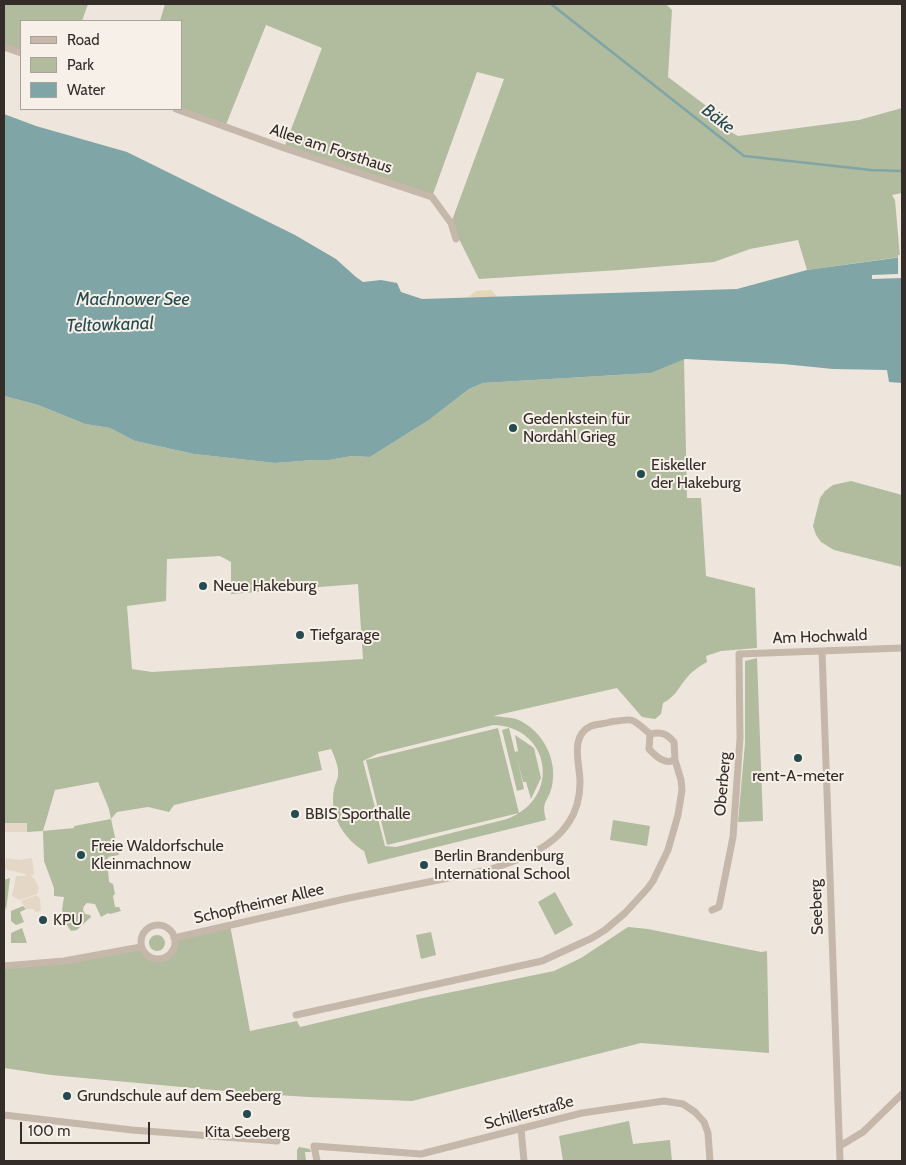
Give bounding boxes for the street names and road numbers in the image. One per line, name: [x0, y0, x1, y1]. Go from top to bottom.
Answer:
street label: Allee am Forsthaus: [267, 120, 395, 178]
street label: Am Hochwald: [772, 626, 868, 648]
street label: Oberberg: [711, 751, 735, 817]
street label: Seeberg: [806, 879, 828, 935]
street label: Schopfheimer Allee: [192, 880, 326, 928]
street label: Schillerstraße: [482, 1092, 576, 1134]

